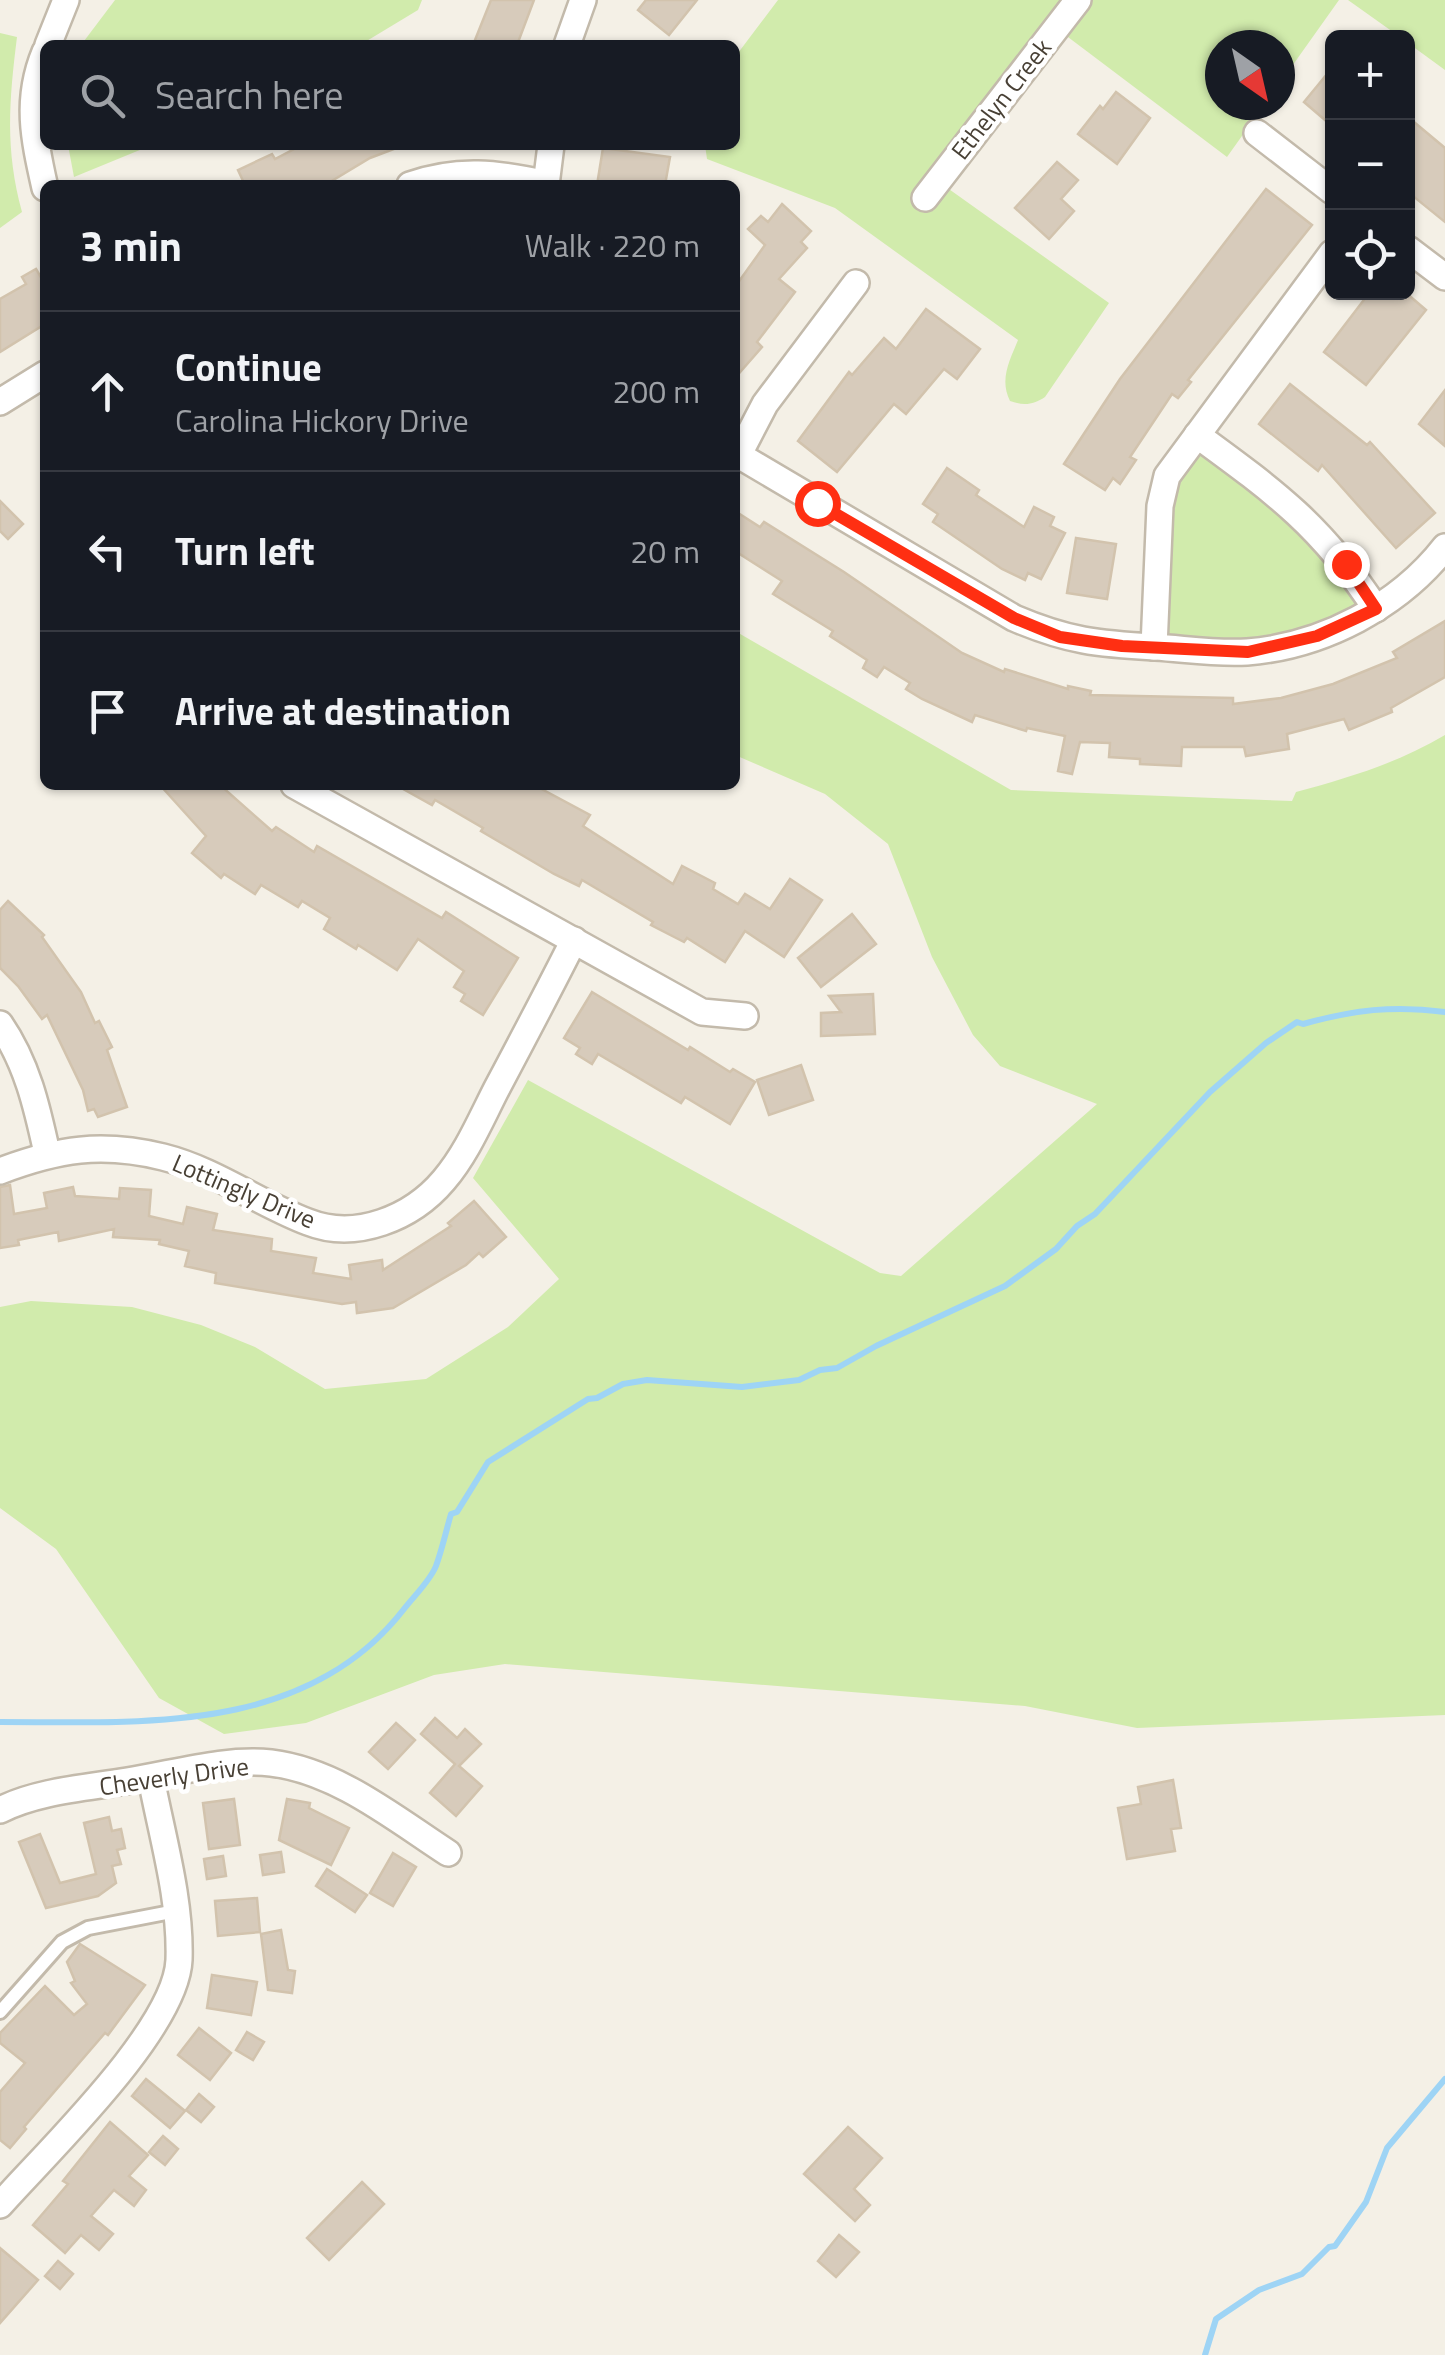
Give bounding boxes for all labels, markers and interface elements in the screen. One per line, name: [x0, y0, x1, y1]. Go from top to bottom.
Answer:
street label: Ethelyn Creek: [942, 30, 1060, 168]
north arrow: [1205, 30, 1295, 120]
map controls: [1325, 30, 1415, 300]
button: +: [1325, 30, 1415, 120]
search box: [40, 40, 740, 150]
text: Search here: [155, 66, 343, 124]
icon: search: [75, 68, 130, 123]
button: −: [1325, 120, 1415, 210]
button: locate: [1325, 210, 1415, 300]
text: 3 min: [80, 213, 182, 277]
text: Walk · 220 m: [525, 221, 700, 269]
text: Continue: [175, 338, 322, 396]
icon: ahead: [80, 364, 135, 419]
text: 200 m: [612, 367, 700, 415]
text: Carolina Hickory Drive: [175, 396, 469, 444]
route start: [795, 481, 841, 527]
text: Turn left: [175, 522, 315, 580]
icon: left: [80, 524, 135, 579]
text: 20 m: [630, 527, 700, 575]
route end: [1324, 542, 1370, 588]
text: Arrive at destination: [175, 682, 511, 740]
icon: arrive: [80, 684, 135, 739]
street label: Lottingly Drive: [166, 1144, 322, 1238]
street label: Cheverly Drive: [97, 1747, 251, 1805]

